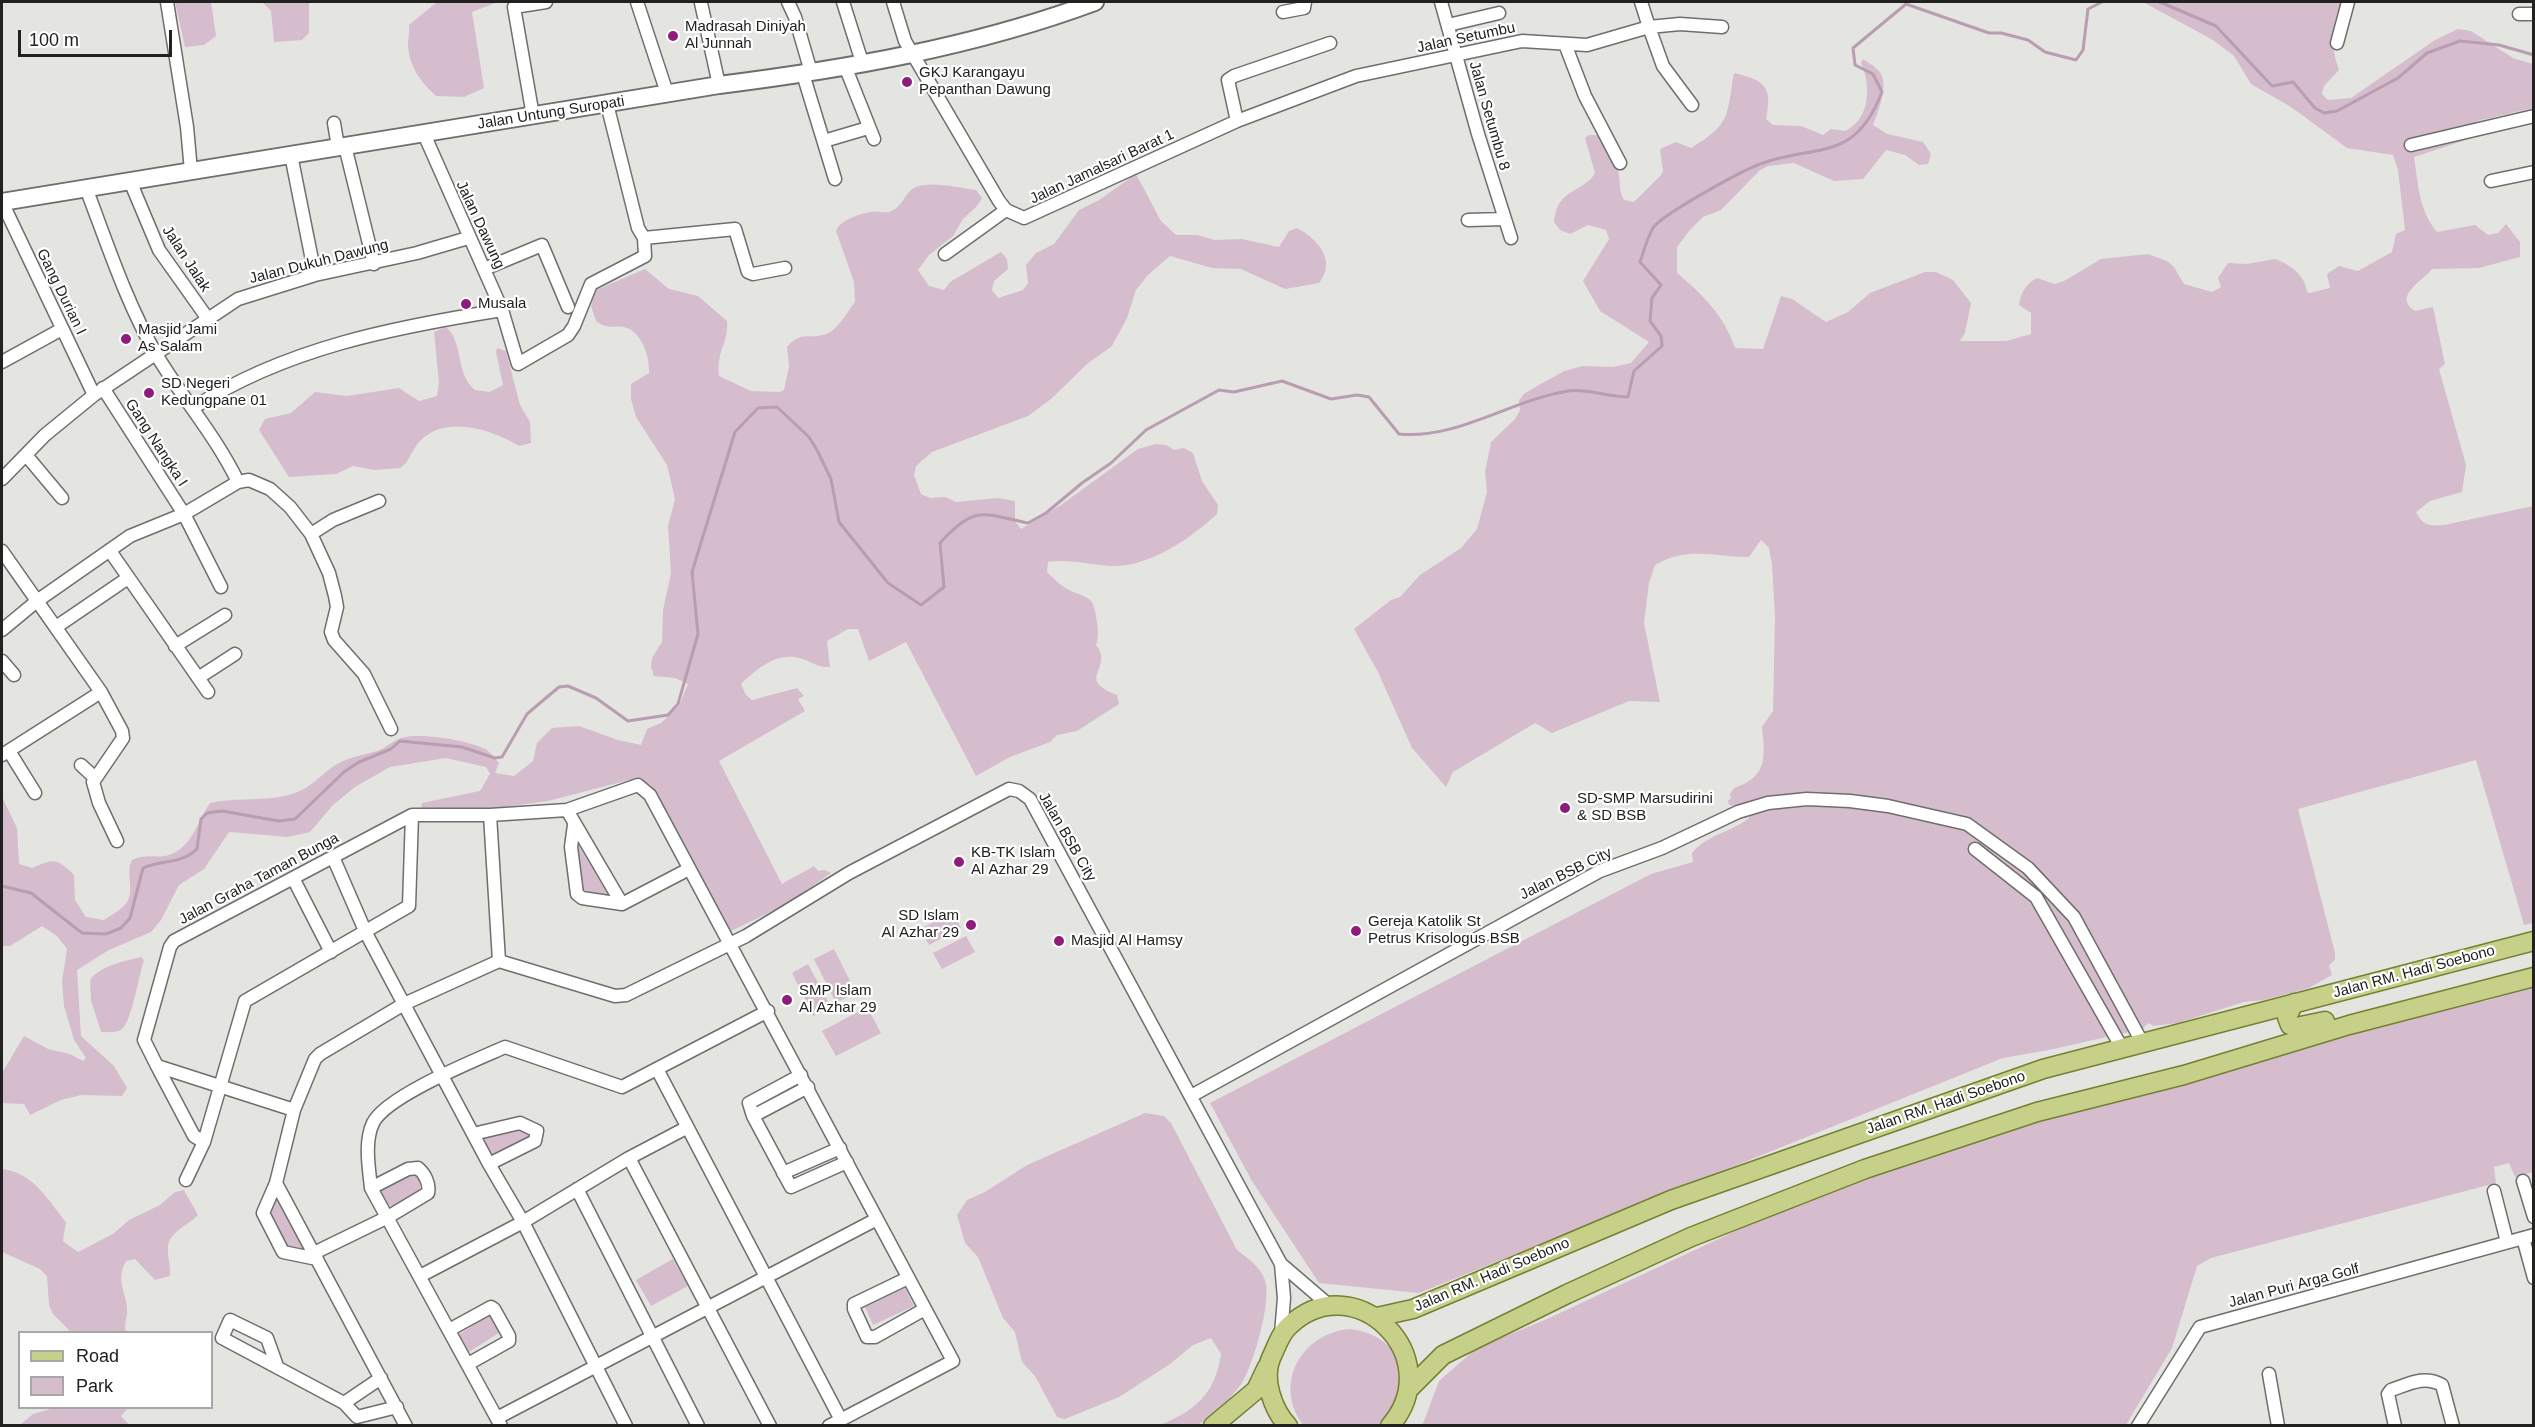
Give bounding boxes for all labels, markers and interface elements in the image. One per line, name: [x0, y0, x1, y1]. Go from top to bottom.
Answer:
scale bar: [21, 18, 176, 56]
place label: Madrasah Diniyah Al Junnah: [685, 18, 806, 53]
street label: Jalan Setumbu: [1415, 19, 1517, 57]
marker: Madrasah Diniyah Al Junnah: [666, 29, 680, 43]
text: 100 m: [29, 30, 79, 50]
street label: Jalan Setumbu 8: [1465, 59, 1513, 173]
place label: GKJ Karangayu Pepanthan Dawung: [919, 64, 1051, 99]
marker: GKJ Karangayu Pepanthan Dawung: [900, 75, 914, 89]
street label: Jalan Untung Suropati: [476, 93, 626, 133]
street label: Jalan Jamalsari Barat 1: [1027, 126, 1177, 208]
street label: Jalan Dawung: [452, 178, 508, 272]
street label: Jalan Jalak: [158, 223, 214, 295]
street label: Jalan Dukuh Dawung: [248, 236, 390, 288]
street label: Gang Durian I: [32, 246, 90, 338]
place label: Musala: [478, 295, 526, 313]
marker: Musala: [459, 297, 473, 311]
place label: Masjid Jami As Salam: [138, 321, 217, 356]
marker: Masjid Jami As Salam: [119, 332, 133, 346]
place label: SD Negeri Kedungpane 01: [161, 375, 267, 410]
marker: SD Negeri Kedungpane 01: [142, 386, 156, 400]
street label: Gang Nangka I: [121, 396, 191, 490]
street label: Jalan BSB City: [1034, 789, 1100, 885]
place label: SD-SMP Marsudirini & SD BSB: [1577, 790, 1713, 825]
marker: SD-SMP Marsudirini & SD BSB: [1558, 801, 1572, 815]
street label: Jalan Graha Taman Bunga: [176, 829, 342, 929]
place label: KB-TK Islam Al Azhar 29: [971, 844, 1055, 879]
street label: Jalan BSB City: [1517, 844, 1615, 904]
marker: KB-TK Islam Al Azhar 29: [952, 855, 966, 869]
place label: SD Islam Al Azhar 29: [881, 907, 959, 942]
place label: Gereja Katolik St Petrus Krisologus BSB: [1368, 913, 1520, 948]
marker: SD Islam Al Azhar 29: [964, 918, 978, 932]
marker: Gereja Katolik St Petrus Krisologus BSB: [1349, 924, 1363, 938]
place label: Masjid Al Hamsy: [1071, 932, 1183, 950]
marker: Masjid Al Hamsy: [1052, 934, 1066, 948]
street label: Jalan RM. Hadi Soebono: [2331, 942, 2497, 1002]
place label: SMP Islam Al Azhar 29: [799, 982, 877, 1017]
marker: SMP Islam Al Azhar 29: [780, 993, 794, 1007]
street label: Jalan RM. Hadi Soebono: [1864, 1067, 2028, 1139]
street label: Jalan RM. Hadi Soebono: [1412, 1234, 1572, 1316]
street label: Jalan Puri Arga Golf: [2227, 1260, 2361, 1312]
legend: [18, 1331, 213, 1409]
text: Road: [76, 1346, 119, 1366]
text: Park: [76, 1376, 113, 1396]

